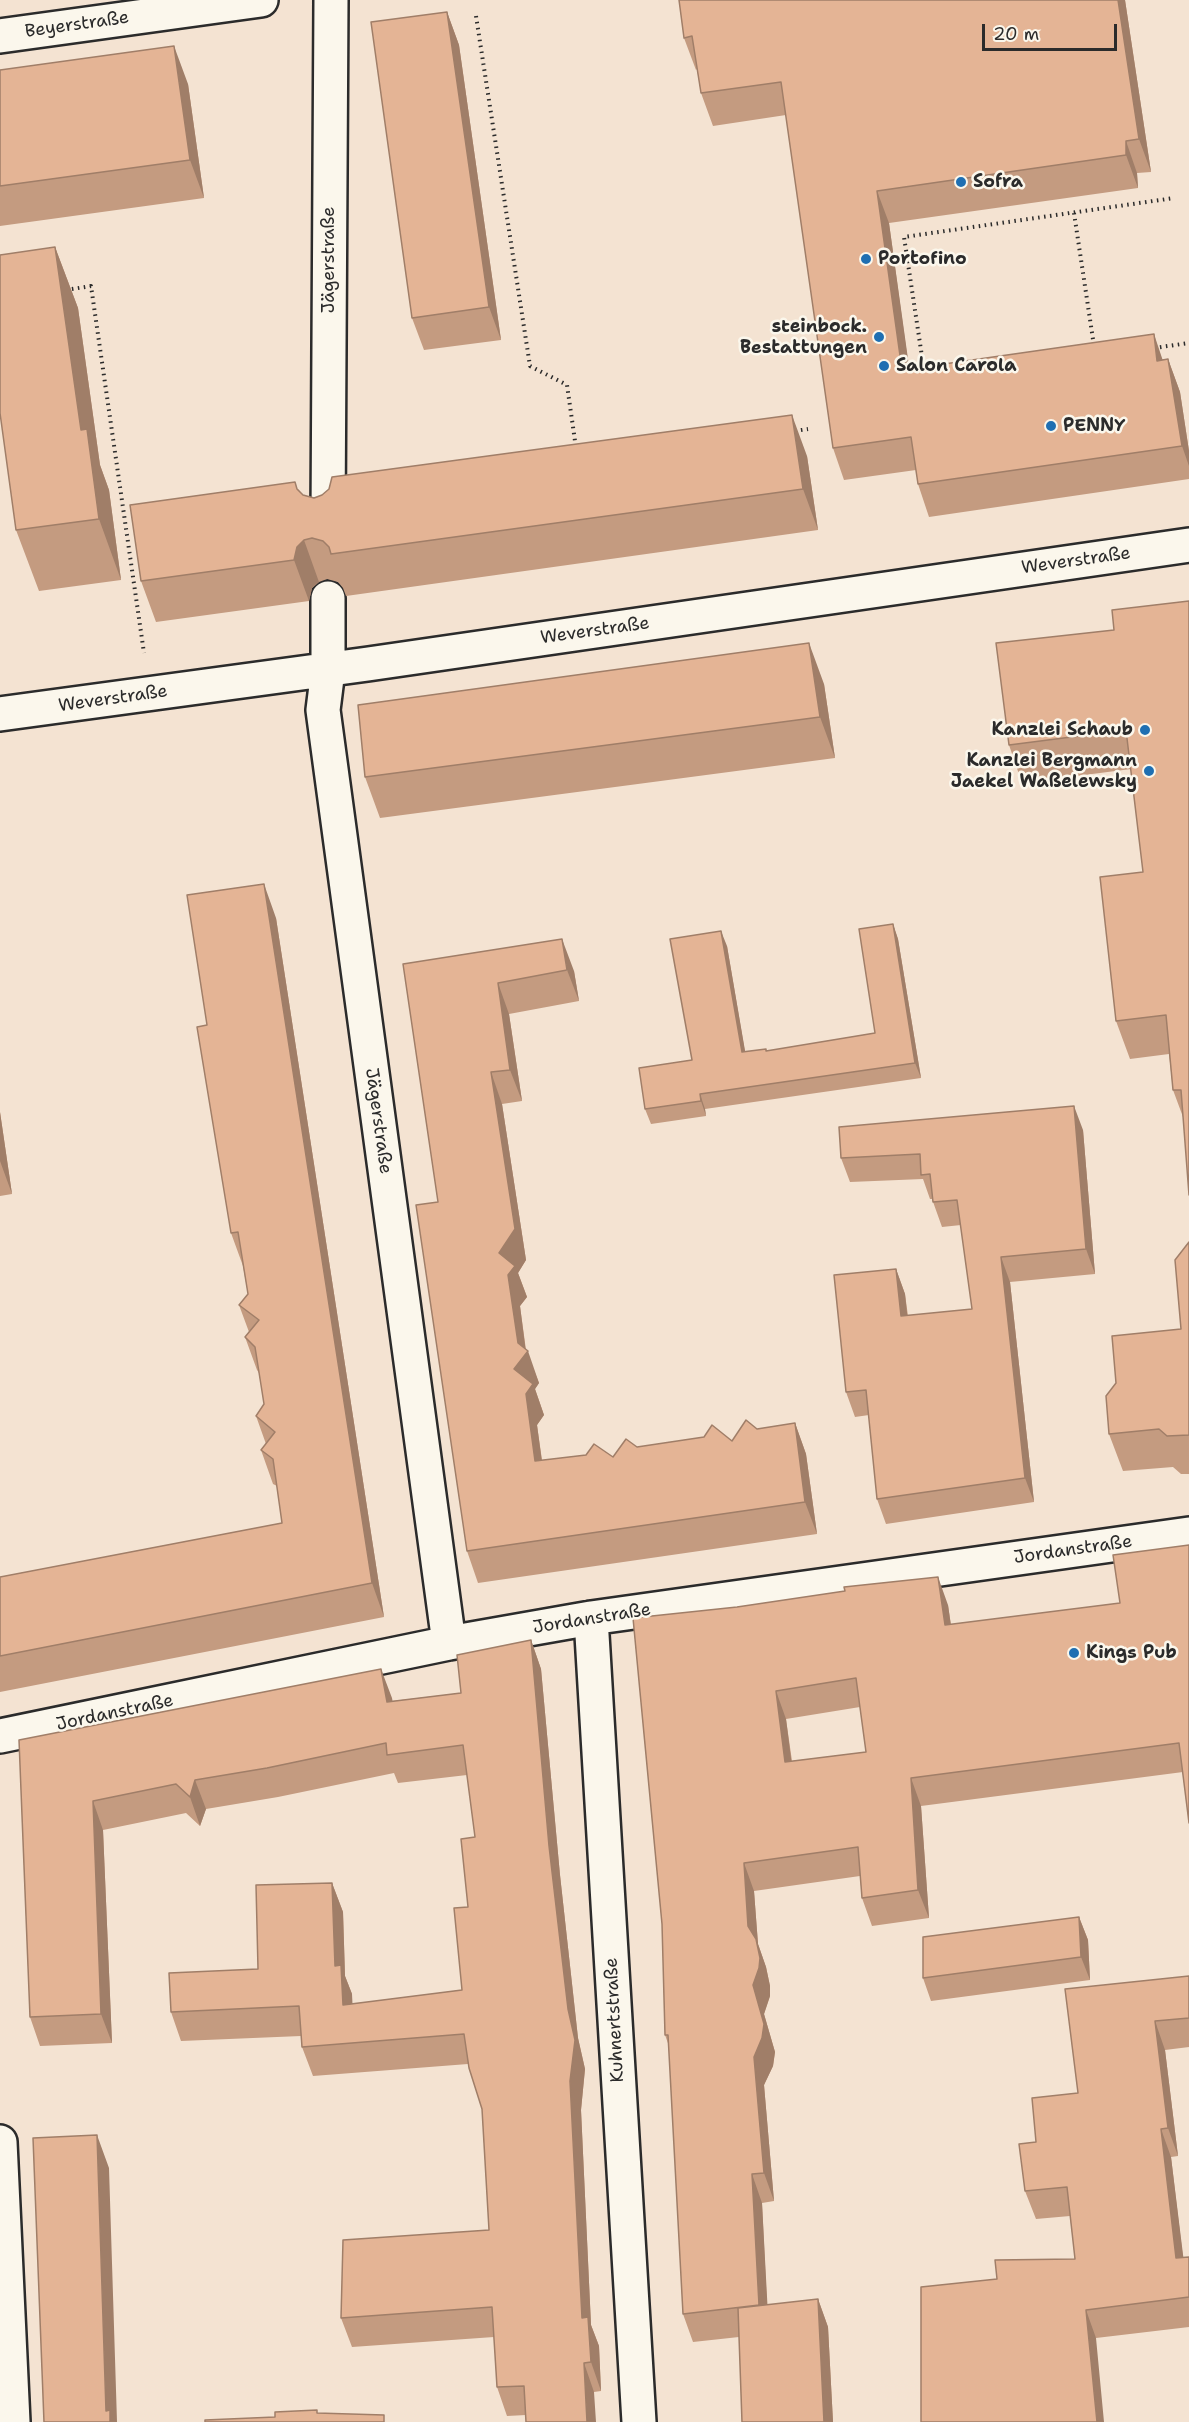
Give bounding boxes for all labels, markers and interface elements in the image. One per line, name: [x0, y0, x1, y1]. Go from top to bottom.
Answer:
street label: Beyerstraße: [24, 7, 130, 43]
scale bar: [985, 12, 1120, 50]
text: 20 m: [993, 22, 1039, 46]
place label: Sofra: [973, 171, 1023, 193]
marker: Sofra: [954, 175, 968, 189]
street label: Jägerstraße: [318, 207, 340, 313]
place label: Portofino: [878, 248, 967, 270]
marker: Portofino: [859, 252, 873, 266]
place label: steinbock. Bestattungen: [740, 316, 867, 358]
marker: steinbock. Bestattungen: [872, 330, 886, 344]
place label: Salon Carola: [896, 355, 1017, 377]
marker: Salon Carola: [877, 359, 891, 373]
place label: PENNY: [1063, 415, 1125, 437]
marker: PENNY: [1044, 419, 1058, 433]
street label: Weverstraße: [1020, 543, 1132, 579]
street label: Weverstraße: [539, 613, 651, 649]
street label: Weverstraße: [57, 681, 169, 717]
place label: Kanzlei Schaub: [991, 719, 1133, 741]
marker: Kanzlei Schaub: [1138, 723, 1152, 737]
place label: Kanzlei Bergmann Jaekel Waßelewsky: [951, 750, 1137, 792]
marker: Kanzlei Bergmann Jaekel Waßelewsky: [1142, 764, 1156, 778]
street label: Jägerstraße: [360, 1067, 396, 1175]
street label: Jordanstraße: [1012, 1531, 1134, 1569]
street label: Jordanstraße: [531, 1599, 653, 1639]
place label: Kings Pub: [1086, 1642, 1177, 1664]
marker: Kings Pub: [1067, 1646, 1081, 1660]
street label: Jordanstraße: [54, 1690, 176, 1736]
street label: Kuhnertstraße: [601, 1957, 629, 2083]

